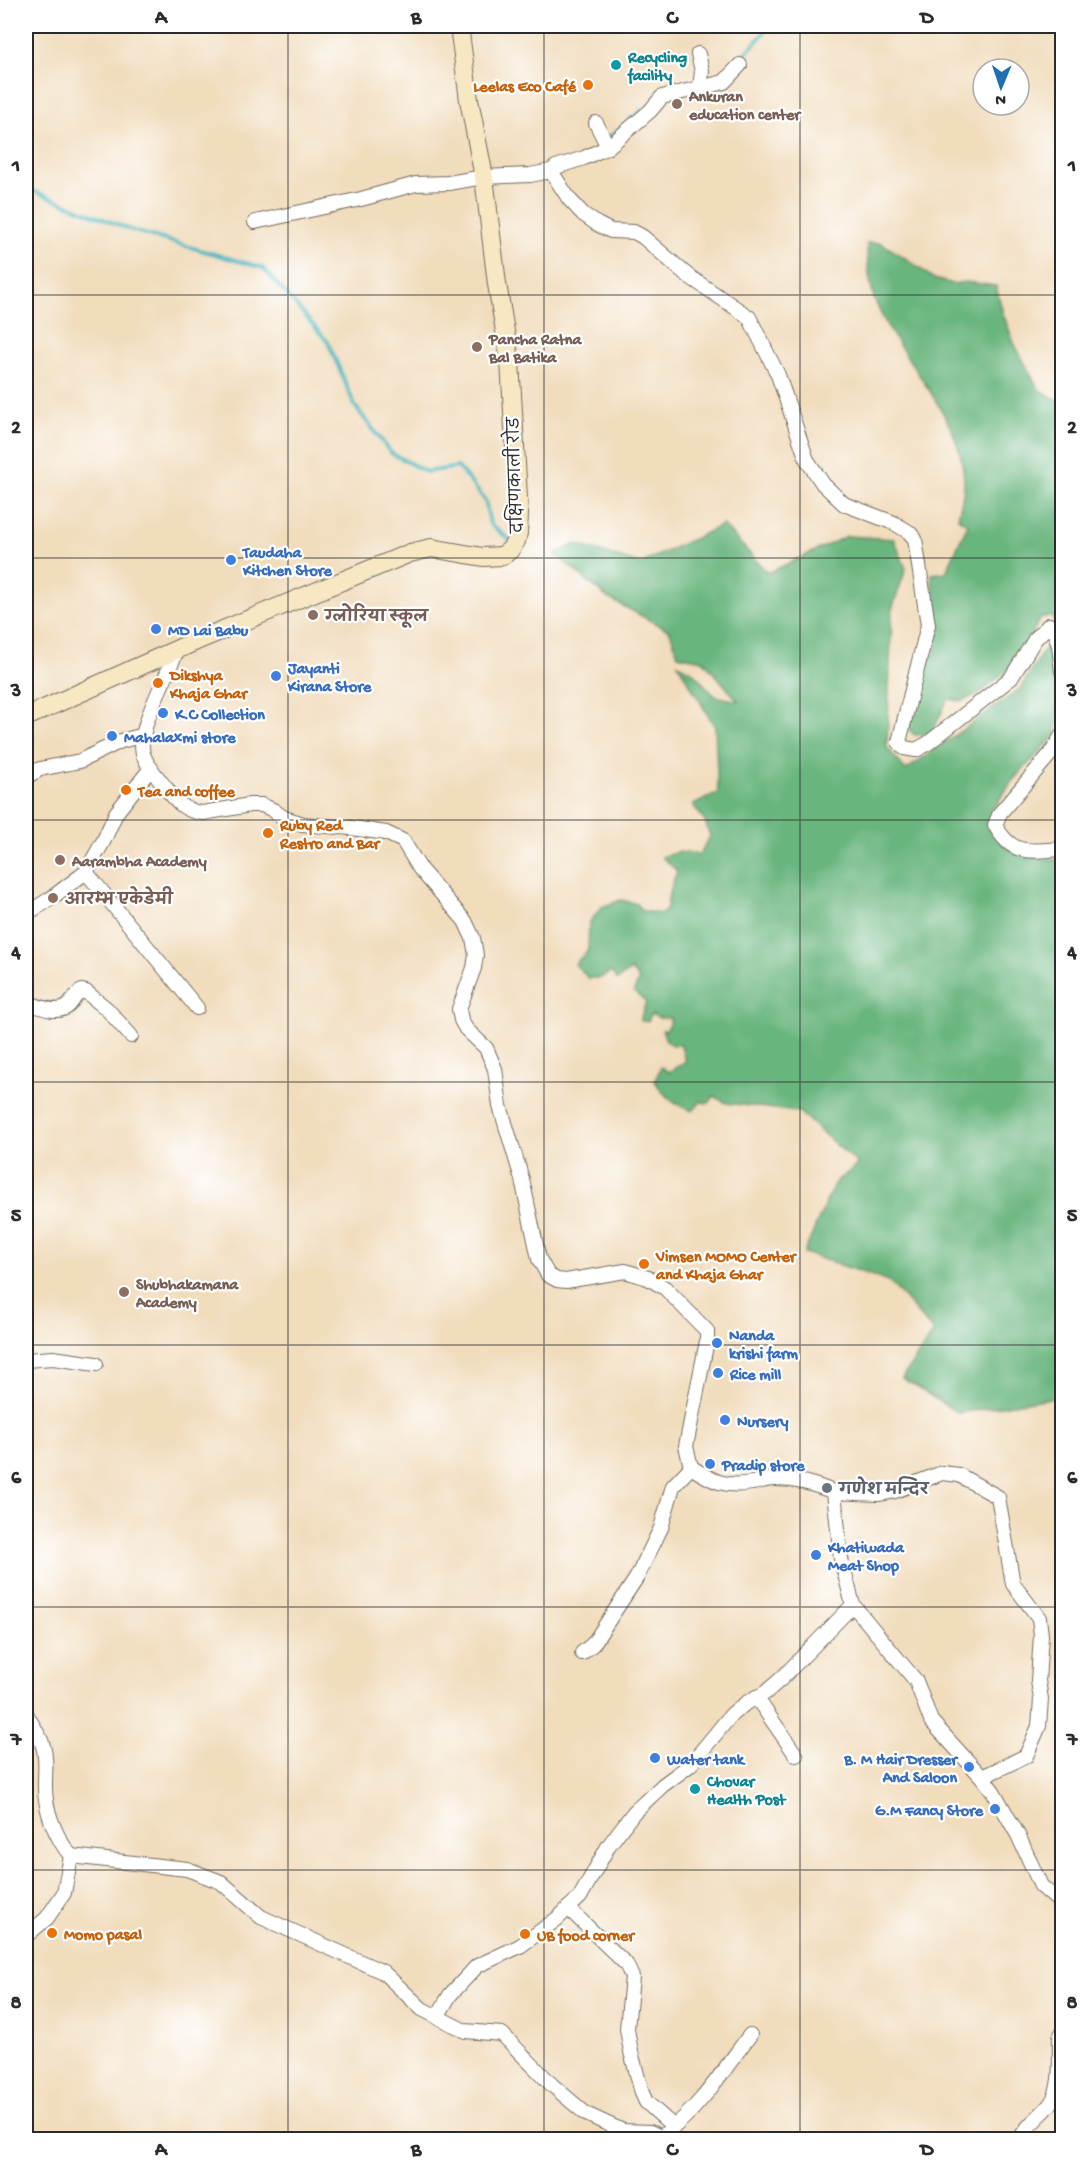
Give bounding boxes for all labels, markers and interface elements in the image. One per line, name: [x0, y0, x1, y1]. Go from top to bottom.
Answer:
text: A: [154, 8, 169, 31]
text: B: [410, 8, 422, 31]
text: C: [666, 8, 680, 31]
text: D: [918, 8, 934, 31]
place label: Recycling facility: [627, 50, 687, 87]
north arrow: [971, 57, 1031, 117]
marker: Recycling facility: [609, 58, 623, 72]
place label: Leelas Eco Café: [473, 78, 577, 98]
marker: Leelas Eco Café: [581, 78, 595, 92]
place label: Ankuran education center: [688, 89, 802, 126]
text: N: [994, 89, 1006, 108]
marker: Ankuran education center: [670, 97, 684, 111]
text: 1: [11, 156, 20, 179]
text: 1: [1067, 156, 1076, 179]
place label: Pancha Ratna Bal Batika: [488, 332, 582, 369]
marker: Pancha Ratna Bal Batika: [470, 340, 484, 354]
street label: दक्षिणकाली रोड: [501, 416, 529, 534]
text: 2: [11, 418, 21, 441]
text: 2: [1067, 418, 1077, 441]
place label: Taudaha Kitchen Store: [241, 545, 332, 582]
marker: Taudaha Kitchen Store: [224, 553, 238, 567]
place label: ग्लोरिया स्कूल: [323, 603, 430, 628]
marker: ग्लोरिया स्कूल: [306, 608, 320, 622]
marker: MD Lai Babu: [149, 622, 163, 636]
place label: MD Lai Babu: [168, 623, 249, 642]
place label: Jayanti Kirana Store: [287, 661, 372, 698]
place label: Dikshya Khaja Ghar: [168, 668, 249, 705]
marker: Jayanti Kirana Store: [269, 669, 283, 683]
marker: Dikshya Khaja Ghar: [151, 676, 165, 690]
text: 3: [10, 681, 21, 704]
text: 3: [1066, 681, 1077, 704]
marker: K.C Collection: [156, 706, 170, 720]
place label: K.C Collection: [174, 707, 265, 726]
marker: Mahalaxmi store: [105, 729, 119, 743]
place label: Mahalaxmi store: [124, 730, 236, 749]
marker: Tea and coffee: [119, 783, 133, 797]
place label: Tea and coffee: [136, 783, 236, 803]
place label: Ruby Red Restro and Bar: [279, 818, 382, 855]
marker: Ruby Red Restro and Bar: [261, 826, 275, 840]
marker: Aarambha Academy: [53, 853, 67, 867]
place label: Aarambha Academy: [71, 854, 207, 873]
place label: आरम्भ एकेडेमी: [65, 886, 174, 911]
marker: आरम्भ एकेडेमी: [46, 891, 60, 905]
text: 4: [10, 943, 21, 966]
text: 4: [1066, 943, 1077, 966]
text: 5: [11, 1206, 22, 1229]
text: 5: [1067, 1206, 1078, 1229]
place label: Vimsen MOMO Center and Khaja Ghar: [655, 1249, 798, 1286]
marker: Vimsen MOMO Center and Khaja Ghar: [637, 1257, 651, 1271]
place label: Shubhakamana Academy: [135, 1277, 239, 1314]
marker: Shubhakamana Academy: [117, 1285, 131, 1299]
place label: Nanda krishi farm: [729, 1328, 798, 1365]
marker: Nanda krishi farm: [710, 1336, 724, 1350]
marker: Rice mill: [711, 1366, 725, 1380]
place label: Rice mill: [729, 1367, 782, 1386]
marker: Nursery: [718, 1413, 732, 1427]
place label: Nursery: [737, 1414, 788, 1433]
marker: Pradip store: [703, 1457, 717, 1471]
place label: Pradip store: [721, 1458, 805, 1477]
text: 6: [11, 1468, 22, 1491]
text: 6: [1067, 1468, 1078, 1491]
place label: गणेश मन्दिर: [837, 1476, 930, 1501]
marker: गणेश मन्दिर: [820, 1481, 834, 1495]
place label: Khatiwada Meat Shop: [827, 1540, 905, 1577]
marker: Khatiwada Meat Shop: [809, 1548, 823, 1562]
text: 7: [10, 1730, 23, 1753]
text: 7: [1066, 1730, 1079, 1753]
marker: Water tank: [648, 1751, 662, 1765]
place label: Water tank: [666, 1752, 746, 1771]
place label: B. M Hair Dresser And Saloon: [843, 1752, 959, 1789]
marker: B. M Hair Dresser And Saloon: [962, 1760, 976, 1774]
place label: Chovar Health Post: [706, 1774, 787, 1811]
marker: Chovar Health Post: [688, 1782, 702, 1796]
marker: G.M Fancy Store: [988, 1802, 1002, 1816]
place label: G.M Fancy Store: [875, 1803, 984, 1822]
marker: Momo pasal: [45, 1926, 59, 1940]
place label: Momo pasal: [64, 1927, 142, 1946]
marker: UB food corner: [518, 1927, 532, 1941]
place label: UB food corner: [537, 1927, 636, 1947]
text: 8: [11, 1993, 22, 2016]
text: 8: [1067, 1993, 1078, 2016]
text: A: [154, 2140, 169, 2163]
text: B: [410, 2140, 422, 2163]
text: C: [666, 2140, 680, 2163]
text: D: [918, 2140, 934, 2163]

